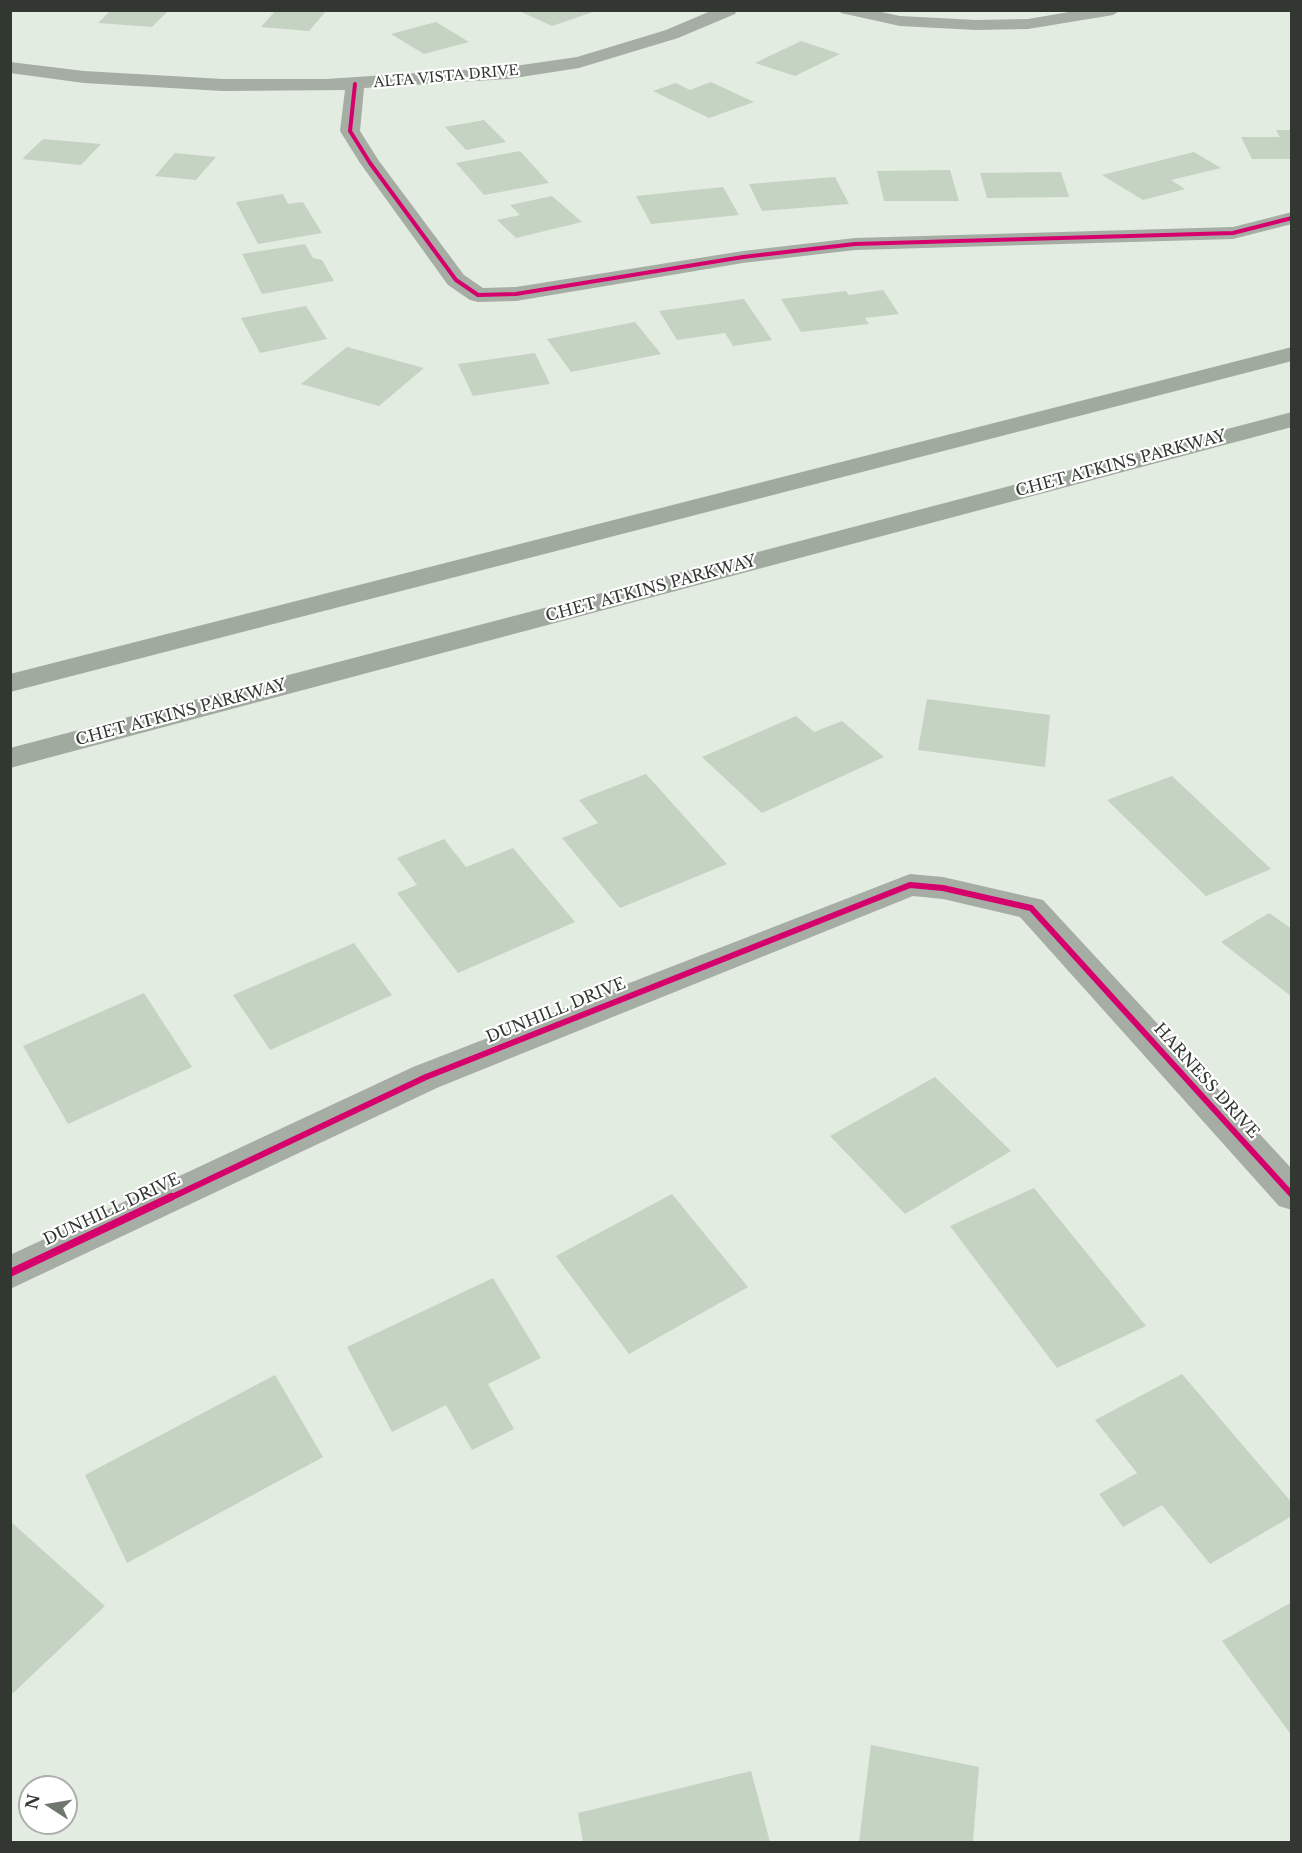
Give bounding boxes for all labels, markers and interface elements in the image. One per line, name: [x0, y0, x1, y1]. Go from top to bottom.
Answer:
street label: ALTA VISTA DRIVE: [373, 62, 519, 92]
street label: CHET ATKINS PARKWAY: [1014, 427, 1228, 501]
street label: CHET ATKINS PARKWAY: [544, 552, 758, 626]
street label: CHET ATKINS PARKWAY: [74, 676, 288, 750]
street label: DUNHILL DRIVE: [483, 974, 629, 1048]
street label: HARNESS DRIVE: [1149, 1019, 1263, 1143]
street label: DUNHILL DRIVE: [41, 1170, 183, 1250]
north arrow: [18, 1775, 78, 1835]
text: N: [21, 1792, 44, 1811]

